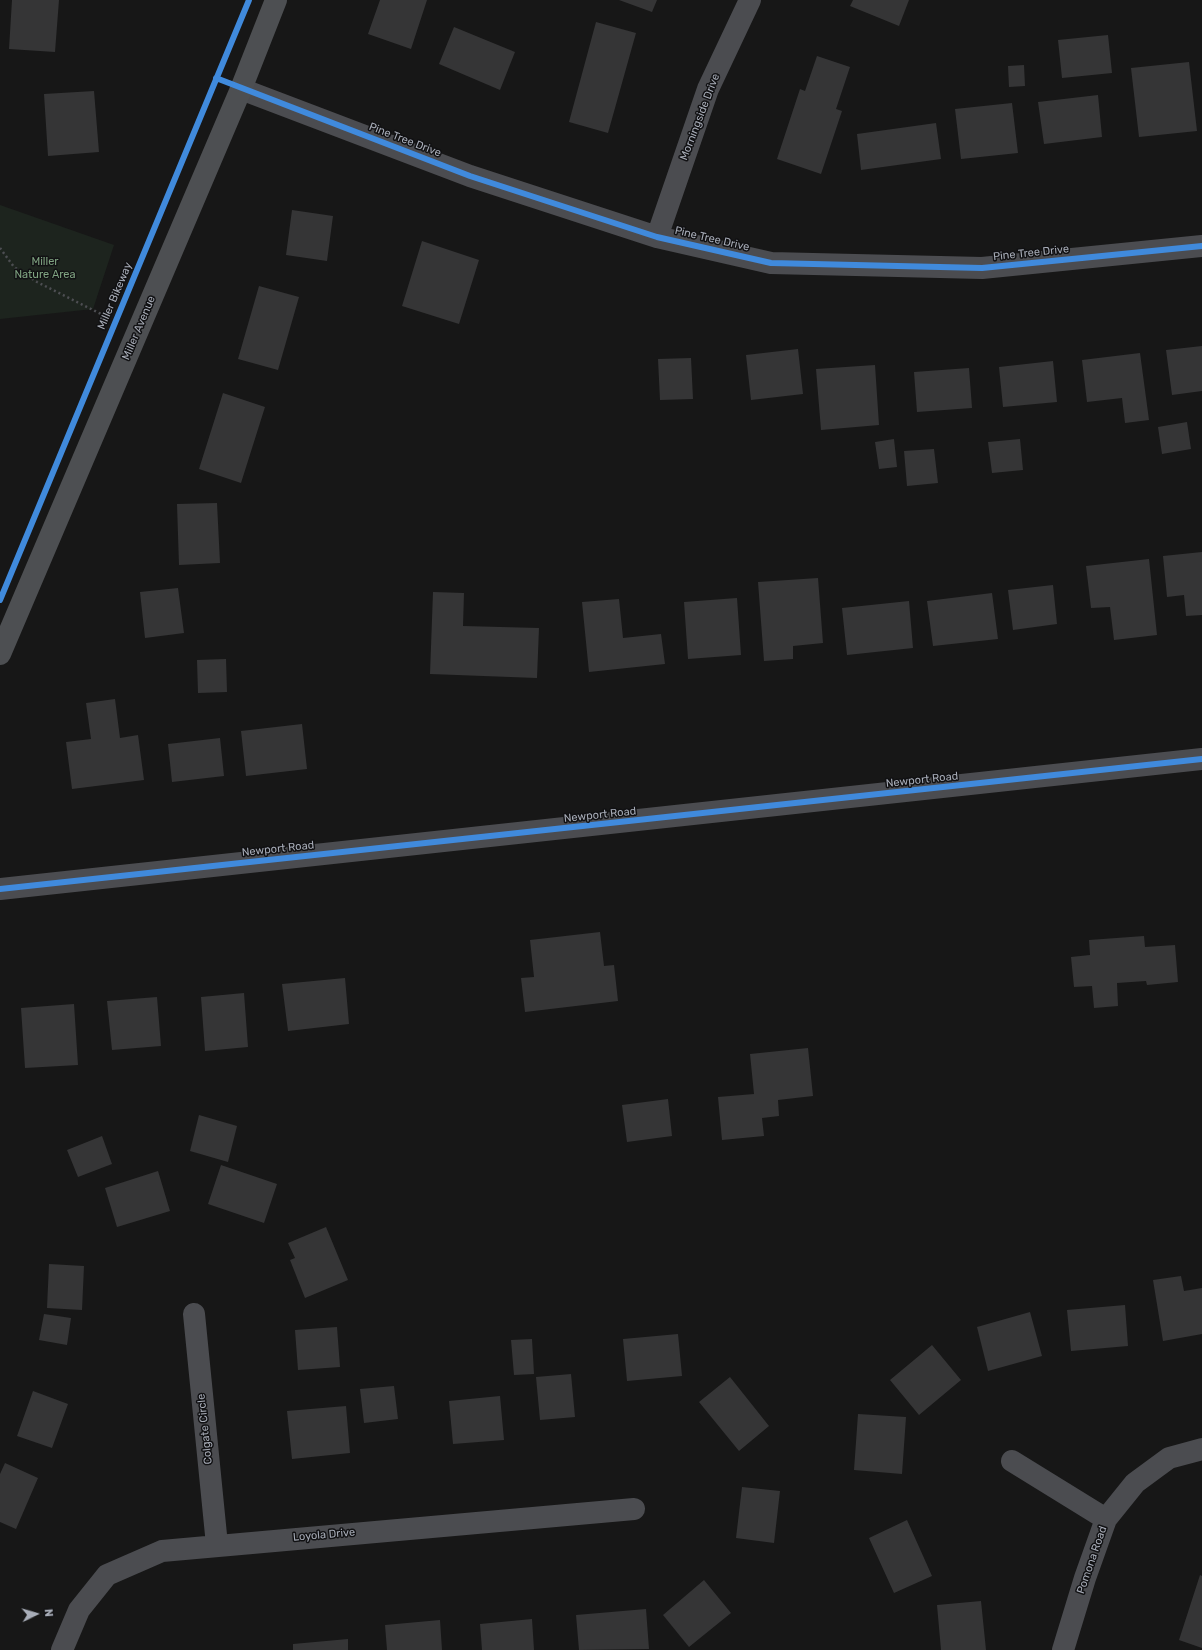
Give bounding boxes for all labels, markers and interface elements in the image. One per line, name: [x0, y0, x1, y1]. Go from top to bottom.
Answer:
street label: Morningside Drive: [677, 72, 723, 162]
street label: Pine Tree Drive: [367, 120, 443, 160]
street label: Pine Tree Drive: [673, 224, 751, 254]
street label: Pine Tree Drive: [992, 242, 1070, 264]
park label: Miller Nature Area: [14, 255, 76, 281]
street label: Miller Bikeway: [95, 260, 135, 332]
street label: Miller Avenue: [120, 294, 158, 362]
street label: Newport Road: [885, 770, 959, 790]
street label: Newport Road: [563, 805, 637, 825]
street label: Newport Road: [241, 839, 315, 859]
street label: Colgate Circle: [195, 1393, 215, 1465]
street label: Pomona Road: [1074, 1524, 1110, 1596]
street label: Loyola Drive: [292, 1526, 356, 1544]
north arrow: [16, 1594, 56, 1634]
text: N: [42, 1608, 55, 1617]

